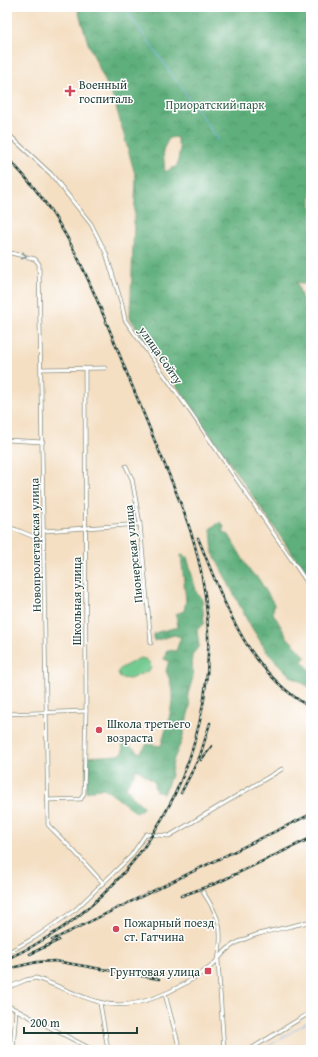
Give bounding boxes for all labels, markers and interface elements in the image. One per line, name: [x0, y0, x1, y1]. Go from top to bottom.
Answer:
place label: Военный госпиталь: [79, 76, 134, 107]
marker: Военный госпиталь: [64, 85, 76, 97]
park label: Приоратский парк: [165, 96, 265, 113]
one-way arrow: [21, 252, 28, 260]
street label: улица Сойту: [134, 322, 187, 387]
street label: Новопролетарская улица: [25, 478, 45, 612]
street label: Пионерская улица: [119, 504, 147, 604]
street label: Школьная улица: [68, 556, 85, 645]
place label: Школа третьего возраста: [107, 715, 191, 746]
marker: Школа третьего возраста: [94, 725, 104, 735]
place label: Пожарный поезд ст. Гатчина: [124, 914, 215, 945]
marker: Пожарный поезд ст. Гатчина: [111, 924, 121, 934]
place label: Грунтовая улица: [110, 963, 200, 980]
marker: Грунтовая улица: [203, 966, 213, 976]
scale bar: [24, 1009, 137, 1035]
text: 200 m: [30, 1014, 60, 1031]

